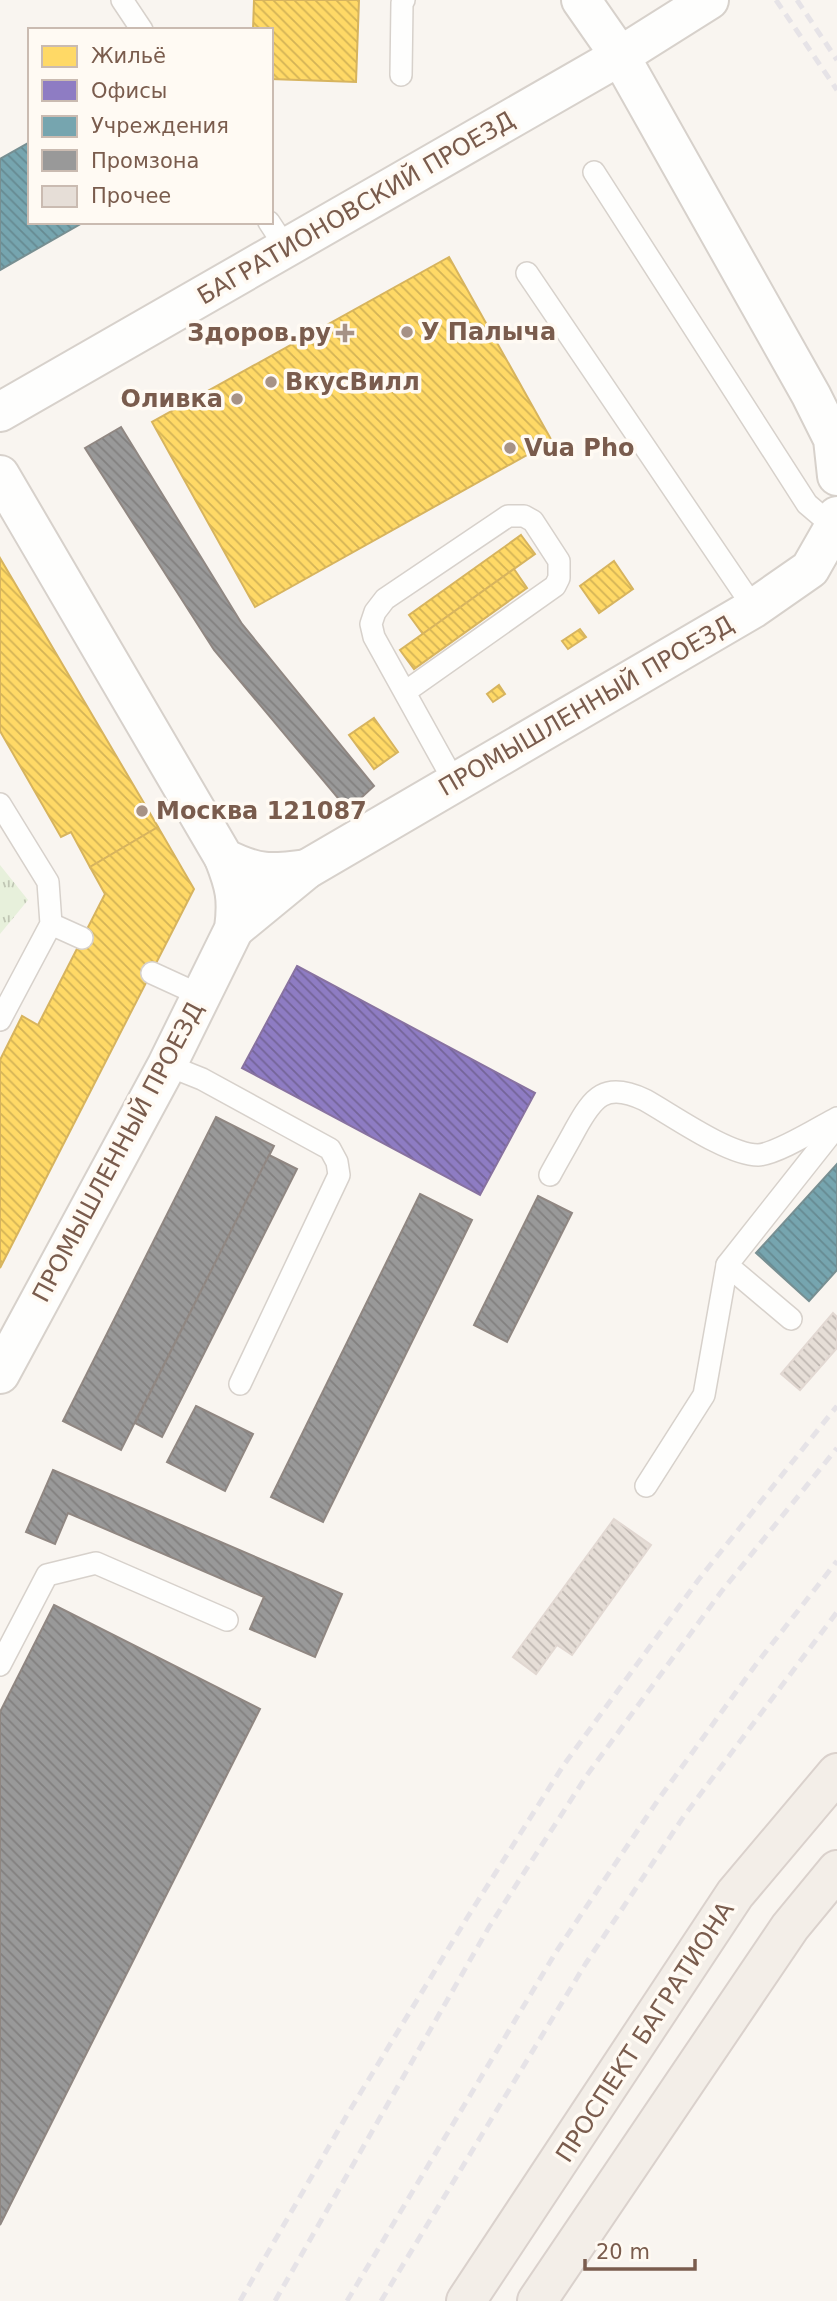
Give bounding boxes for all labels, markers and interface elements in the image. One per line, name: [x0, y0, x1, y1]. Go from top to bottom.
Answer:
legend: [28, 28, 273, 224]
text: Жильё: [91, 44, 166, 68]
text: Офисы: [91, 79, 167, 103]
street label: БАГРАТИОНОВСКИЙ ПРОЕЗД: [192, 105, 519, 310]
text: Учреждения: [91, 114, 229, 138]
text: Промзона: [91, 149, 199, 173]
text: Прочее: [91, 184, 171, 208]
place label: У Палыча: [421, 318, 556, 346]
place label: Здоров.ру: [187, 319, 331, 347]
marker: У Палыча: [399, 324, 415, 340]
marker: Здоров.ру: [337, 325, 353, 341]
place label: ВкусВилл: [285, 368, 420, 396]
marker: ВкусВилл: [263, 374, 279, 390]
place label: Оливка: [121, 385, 223, 413]
marker: Оливка: [229, 391, 245, 407]
place label: Vua Pho: [524, 434, 635, 462]
marker: Vua Pho: [502, 440, 518, 456]
street label: ПРОМЫШЛЕННЫЙ ПРОЕЗД: [433, 609, 738, 802]
place label: Москва 121087: [156, 797, 367, 825]
marker: Москва 121087: [134, 803, 150, 819]
street label: ПРОМЫШЛЕННЫЙ ПРОЕЗД: [26, 997, 209, 1307]
street label: ПРОСПЕКТ БАГРАТИОНА: [550, 1896, 740, 2168]
scale bar: [585, 2228, 695, 2272]
text: 20 m: [596, 2240, 650, 2264]

